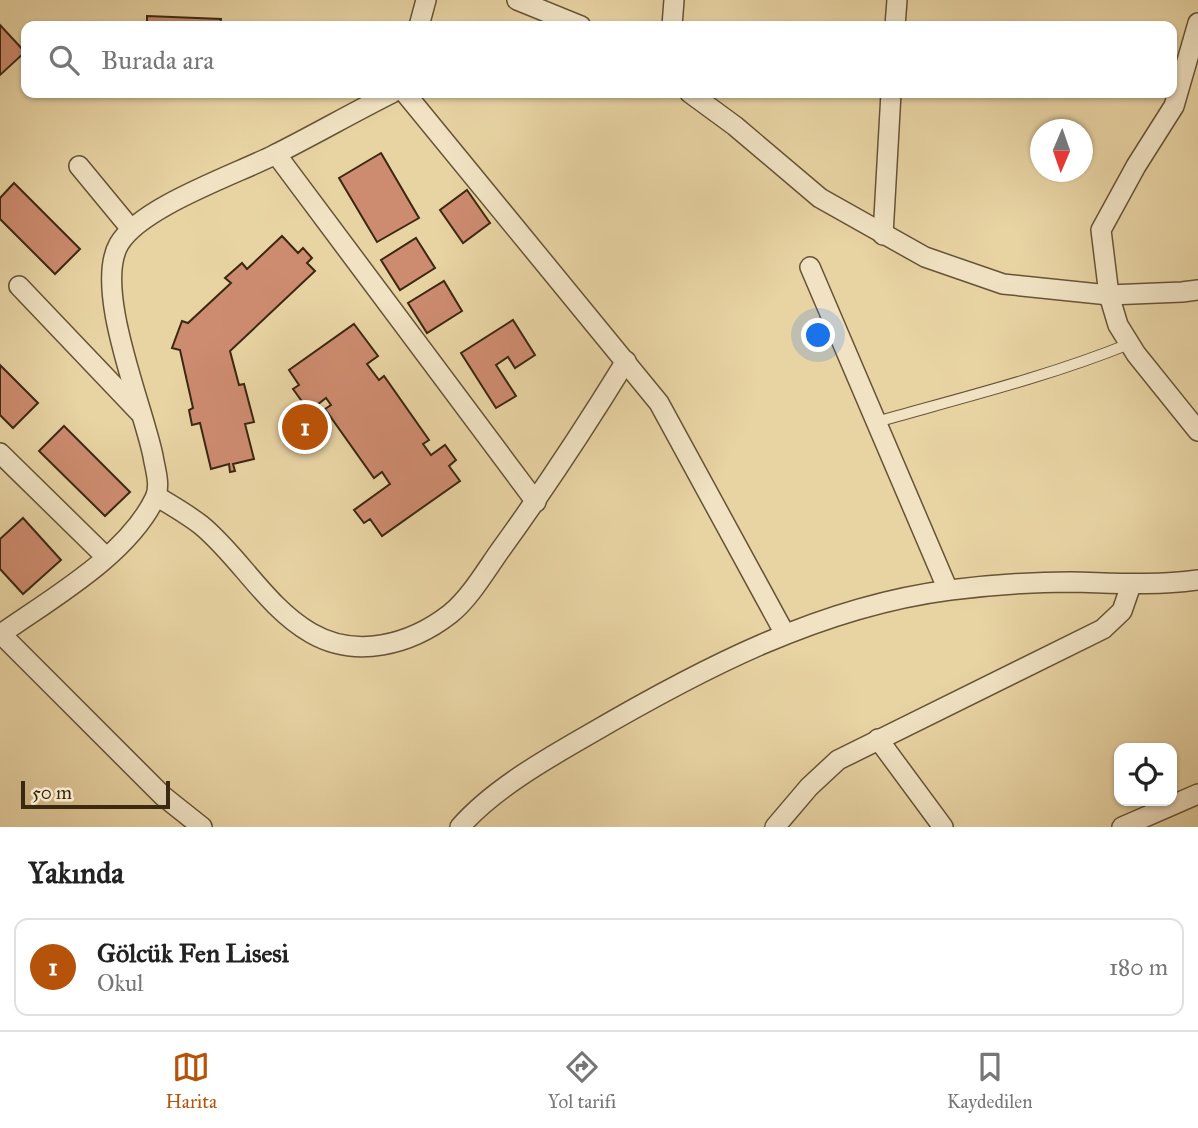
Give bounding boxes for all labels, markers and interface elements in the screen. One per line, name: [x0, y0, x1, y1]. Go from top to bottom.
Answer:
search box: [21, 21, 1177, 98]
icon: search: [45, 41, 83, 79]
text: Burada ara: [101, 44, 214, 76]
north arrow: [1030, 119, 1093, 182]
your location: [801, 318, 835, 352]
pin: 1: [282, 401, 328, 453]
map controls: [1114, 743, 1177, 806]
button: locate: [1114, 743, 1177, 806]
scale bar: [21, 778, 170, 810]
text: 50 m: [32, 781, 72, 804]
text: Yakında: [28, 855, 124, 891]
text: Gölcük Fen Lisesi: [97, 937, 289, 969]
text: 1: [48, 953, 58, 981]
text: 180 m: [1109, 953, 1168, 981]
text: Okul: [97, 969, 144, 997]
tab: Harita: [165, 1048, 217, 1113]
tab: Yol tarifi: [548, 1048, 616, 1113]
tab: Kaydedilen: [947, 1048, 1033, 1113]

